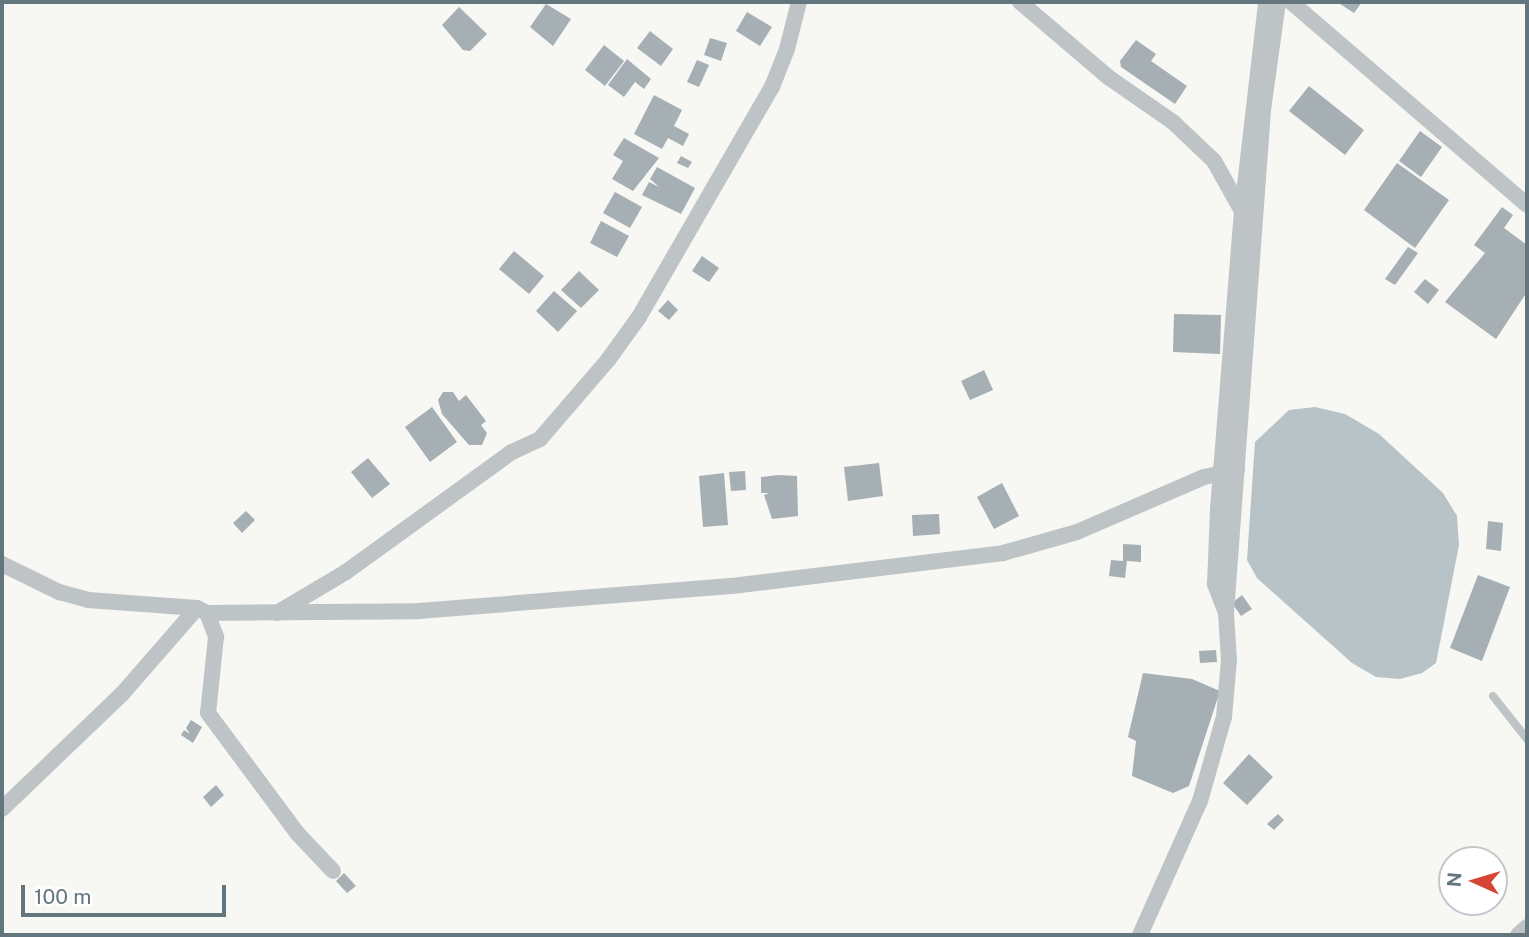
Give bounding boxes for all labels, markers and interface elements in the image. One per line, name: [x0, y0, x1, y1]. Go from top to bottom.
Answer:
north arrow: [1438, 846, 1508, 916]
scale bar: [24, 870, 229, 914]
text: N: [1443, 872, 1466, 888]
text: 100 m: [34, 884, 91, 909]

